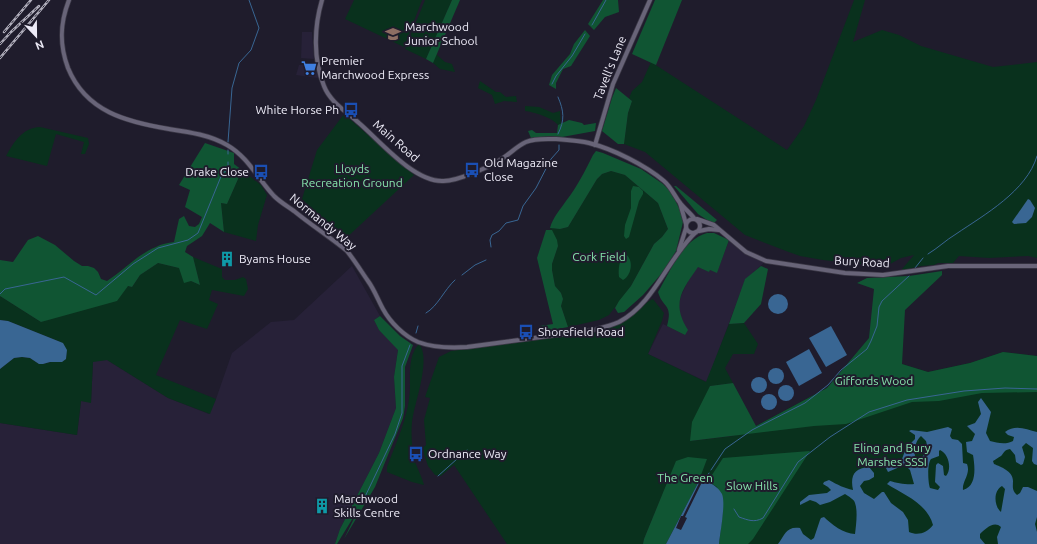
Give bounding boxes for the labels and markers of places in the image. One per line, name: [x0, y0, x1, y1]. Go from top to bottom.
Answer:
place label: Marchwood Junior School: [405, 20, 478, 47]
school or university icon: Marchwood Junior School: [384, 25, 402, 43]
place label: Premier Marchwood Express: [321, 54, 429, 81]
supermarket icon: Premier Marchwood Express: [300, 59, 318, 77]
bus stop icon: White Horse Ph: [342, 101, 360, 119]
place label: White Horse Ph: [256, 103, 339, 116]
place label: Old Magazine Close: [484, 156, 558, 183]
bus stop icon: Old Magazine Close: [463, 161, 481, 179]
bus stop icon: Drake Close: [252, 163, 270, 181]
place label: Drake Close: [185, 165, 249, 178]
building icon: Byams House: [218, 250, 236, 268]
place label: Byams House: [239, 252, 311, 265]
bus stop icon: Shorefield Road: [517, 323, 535, 341]
place label: Shorefield Road: [538, 325, 624, 338]
bus stop icon: Ordnance Way: [407, 445, 425, 463]
place label: Ordnance Way: [428, 447, 507, 460]
place label: Marchwood Skills Centre: [334, 492, 400, 519]
building icon: Marchwood Skills Centre: [313, 497, 331, 515]

